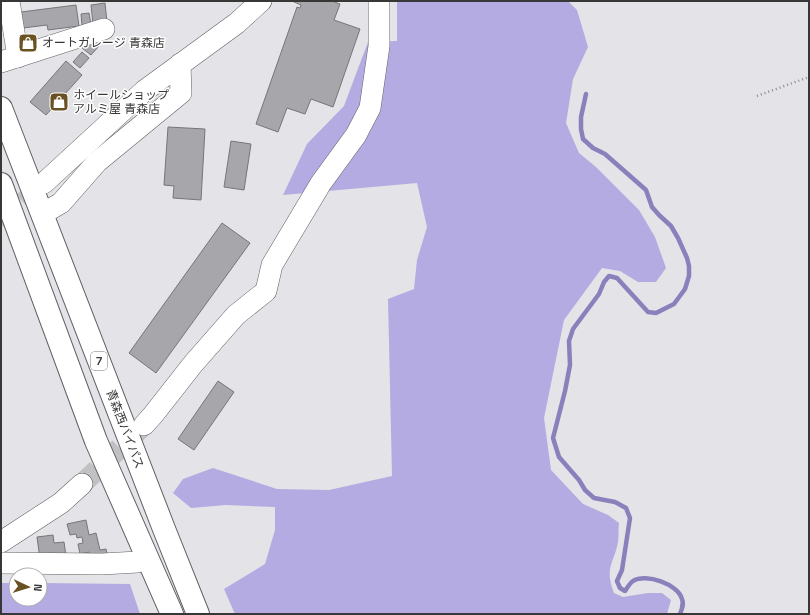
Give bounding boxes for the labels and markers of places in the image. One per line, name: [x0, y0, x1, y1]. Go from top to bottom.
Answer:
shop icon: オートガレージ 青森店: [17, 32, 39, 54]
place label: オートガレージ 青森店: [42, 35, 165, 51]
place label: ホイールショップ アルミ屋 青森店: [73, 87, 169, 117]
shop icon: ホイールショップ アルミ屋 青森店: [48, 91, 70, 113]

